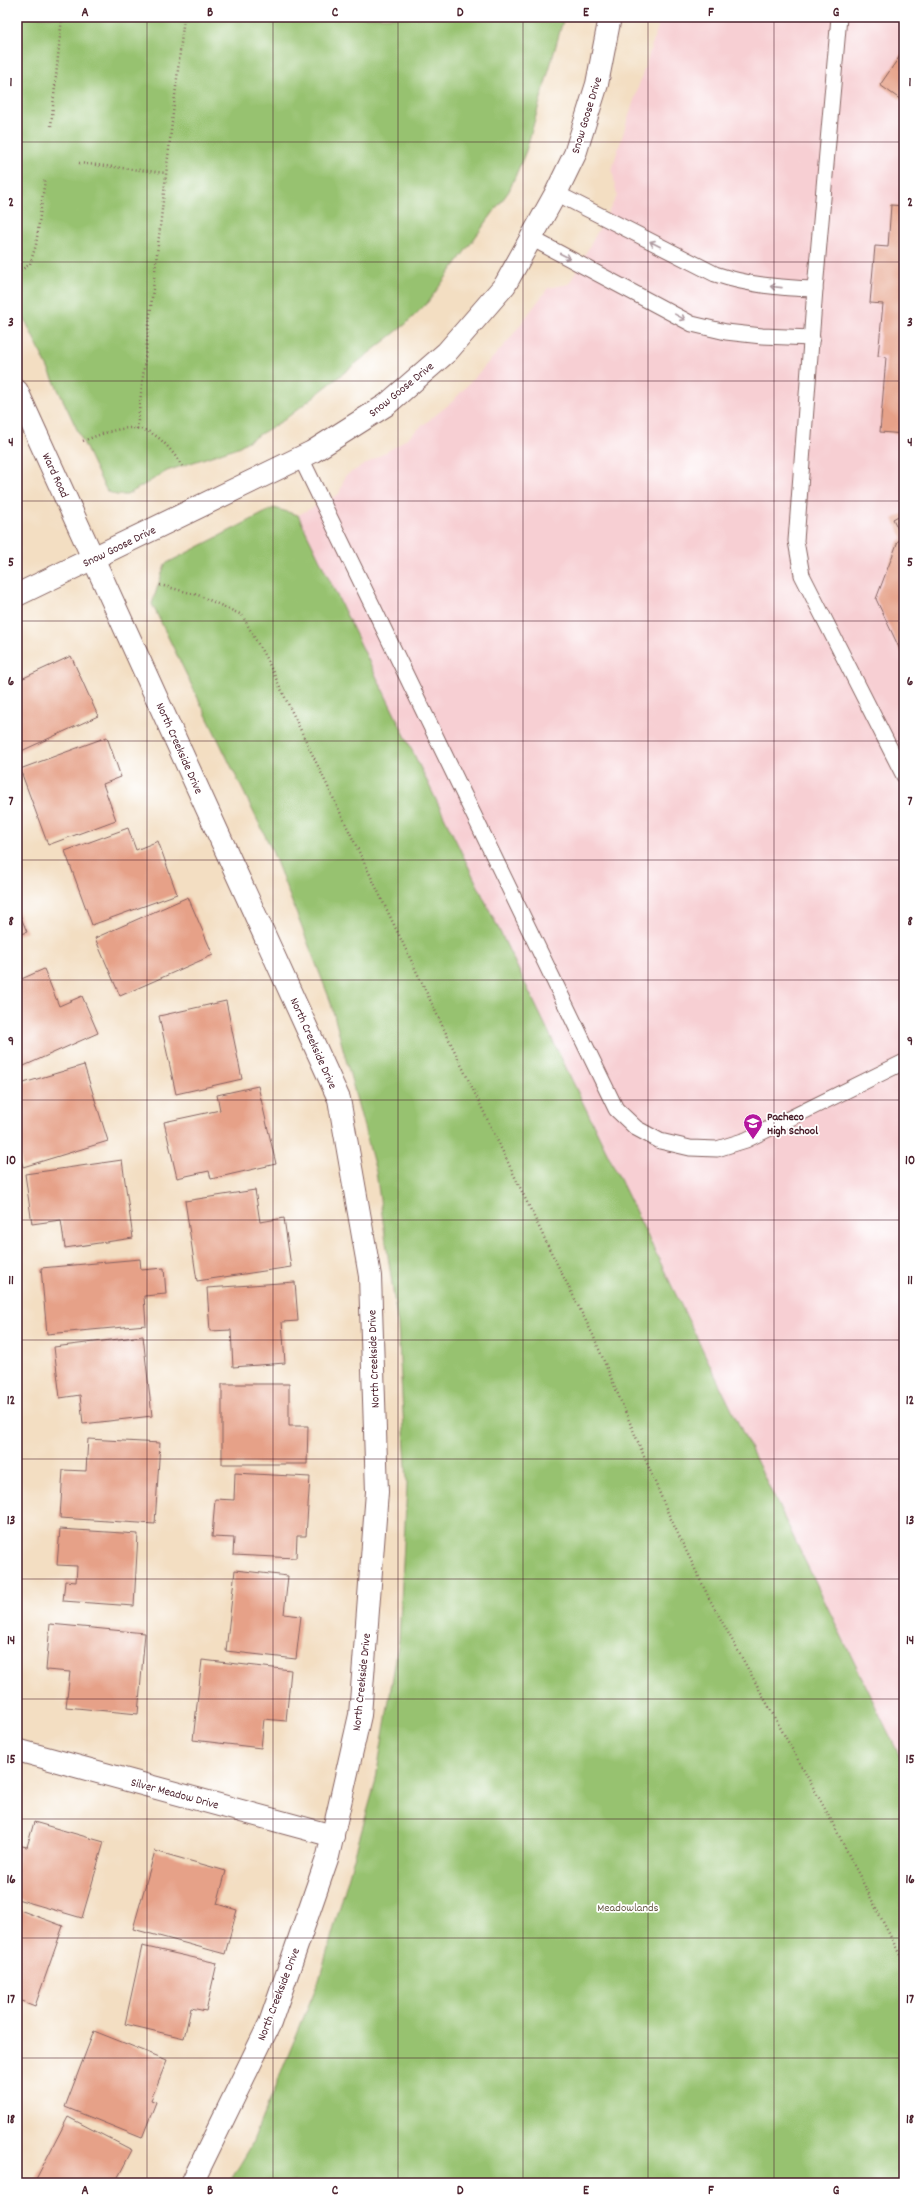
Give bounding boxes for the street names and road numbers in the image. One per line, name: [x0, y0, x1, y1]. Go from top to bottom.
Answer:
street label: Snow Goose Drive: [568, 75, 607, 156]
street label: Snow Goose Drive: [366, 359, 438, 422]
street label: Ward Road: [37, 450, 72, 501]
street label: Snow Goose Drive: [80, 522, 159, 572]
street label: North Creekside Drive: [151, 700, 206, 797]
street label: North Creekside Drive: [285, 995, 340, 1092]
street label: North Creekside Drive: [364, 1310, 385, 1408]
street label: North Creekside Drive: [349, 1632, 376, 1732]
street label: Silver Meadow Drive: [129, 1775, 220, 1814]
street label: North Creekside Drive: [254, 1946, 305, 2043]

